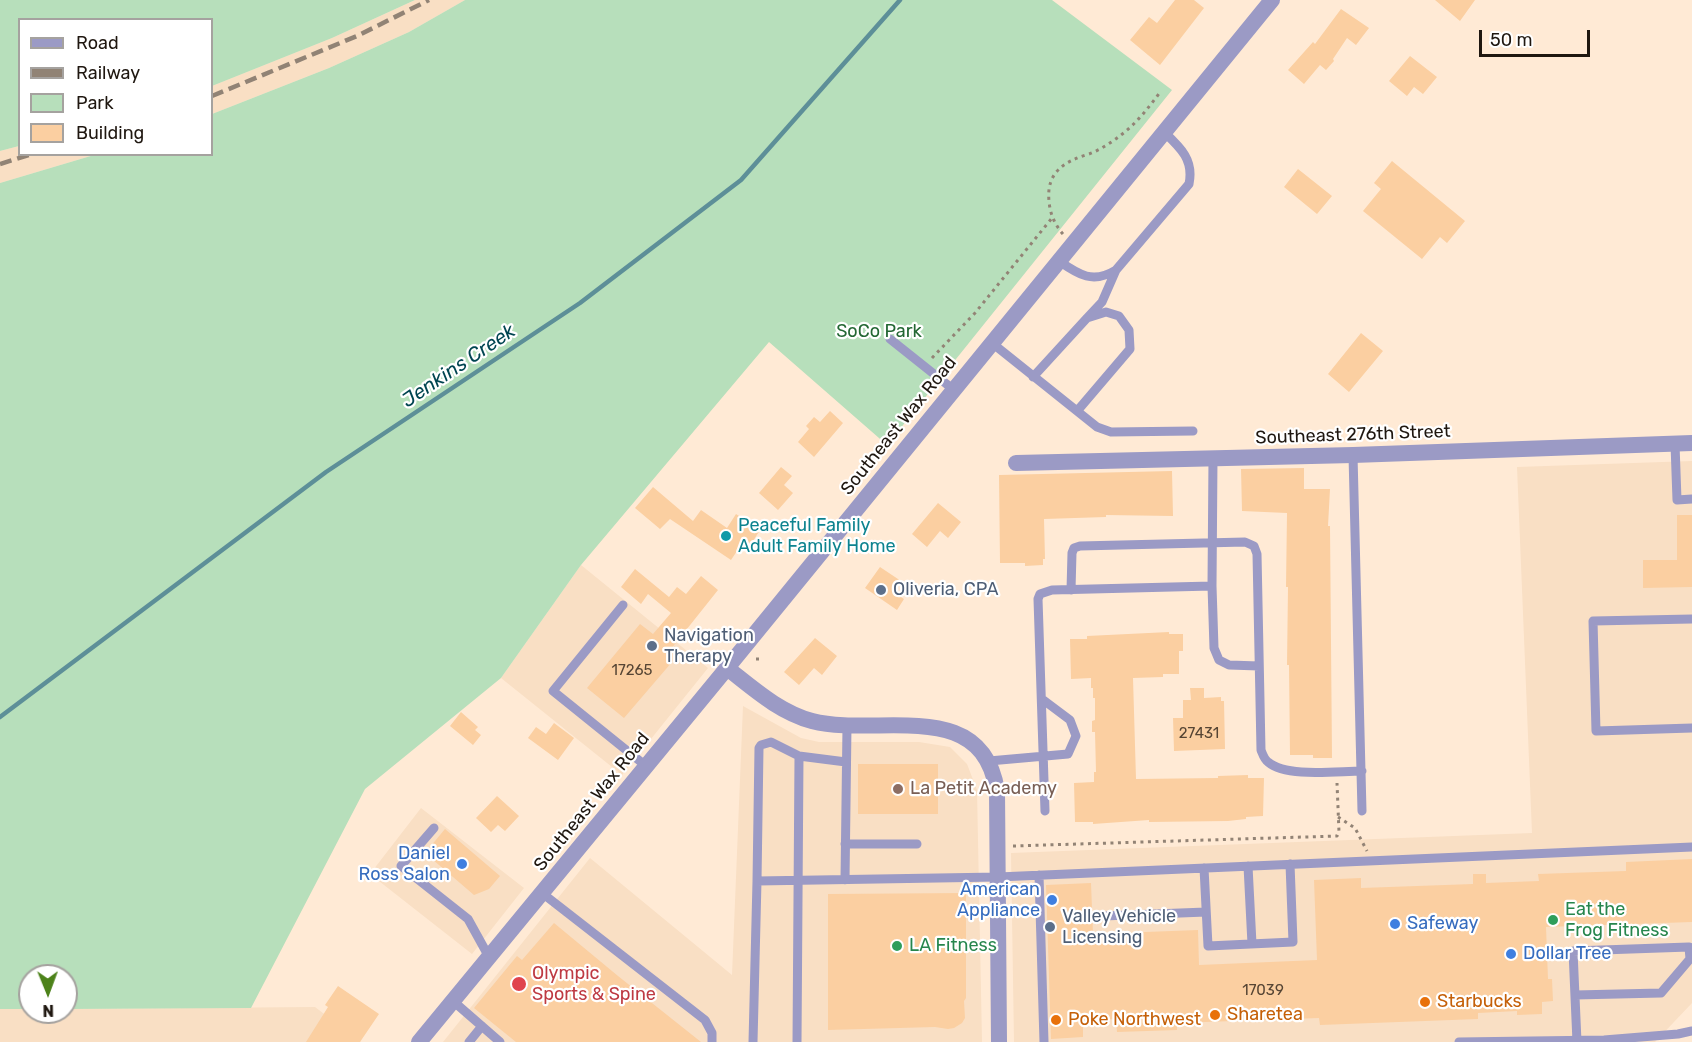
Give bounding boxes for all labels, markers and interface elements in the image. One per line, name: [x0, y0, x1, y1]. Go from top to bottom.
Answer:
legend: [18, 18, 213, 156]
scale bar: [1482, 18, 1593, 56]
text: 50 m: [1490, 29, 1533, 51]
text: Road: [76, 32, 119, 54]
text: Railway: [76, 62, 140, 84]
text: Park: [76, 92, 113, 114]
text: Building: [76, 122, 144, 144]
water label: Jenkins Creek: [398, 319, 520, 413]
park label: SoCo Park: [836, 321, 922, 343]
street label: Southeast Wax Road: [837, 352, 961, 500]
street label: Southeast 276th Street: [1255, 421, 1451, 449]
place label: Peaceful Family Adult Family Home: [738, 515, 896, 558]
marker: Peaceful Family Adult Family Home: [719, 529, 733, 543]
place label: Oliveria, CPA: [893, 579, 999, 601]
marker: Oliveria, CPA: [874, 583, 888, 597]
place label: Navigation Therapy: [664, 625, 754, 668]
marker: Navigation Therapy: [645, 639, 659, 653]
house number: 17265: [612, 662, 652, 680]
house number: 27431: [1179, 725, 1219, 743]
street label: Southeast Wax Road: [530, 728, 654, 876]
place label: La Petit Academy: [910, 778, 1057, 800]
marker: La Petit Academy: [891, 782, 905, 796]
place label: Daniel Ross Salon: [358, 843, 450, 886]
marker: Daniel Ross Salon: [455, 857, 469, 871]
place label: American Appliance: [957, 879, 1040, 922]
marker: American Appliance: [1045, 893, 1059, 907]
place label: Eat the Frog Fitness: [1565, 899, 1669, 942]
place label: Valley Vehicle Licensing: [1062, 906, 1176, 948]
place label: Safeway: [1407, 913, 1478, 935]
marker: Eat the Frog Fitness: [1546, 913, 1560, 927]
marker: Safeway: [1388, 917, 1402, 931]
marker: Valley Vehicle Licensing: [1043, 920, 1057, 934]
place label: LA Fitness: [909, 935, 997, 957]
marker: LA Fitness: [890, 939, 904, 953]
place label: Dollar Tree: [1523, 943, 1611, 965]
marker: Dollar Tree: [1504, 947, 1518, 961]
place label: Olympic Sports & Spine: [532, 963, 656, 1006]
north arrow: [18, 964, 78, 1024]
marker: Olympic Sports & Spine: [510, 975, 528, 993]
house number: 17039: [1242, 982, 1284, 1000]
place label: Starbucks: [1437, 991, 1522, 1013]
marker: Starbucks: [1418, 995, 1432, 1009]
text: N: [42, 1001, 54, 1020]
place label: Sharetea: [1227, 1004, 1303, 1026]
marker: Sharetea: [1208, 1008, 1222, 1022]
place label: Poke Northwest: [1068, 1009, 1201, 1031]
marker: Poke Northwest: [1049, 1013, 1063, 1027]

